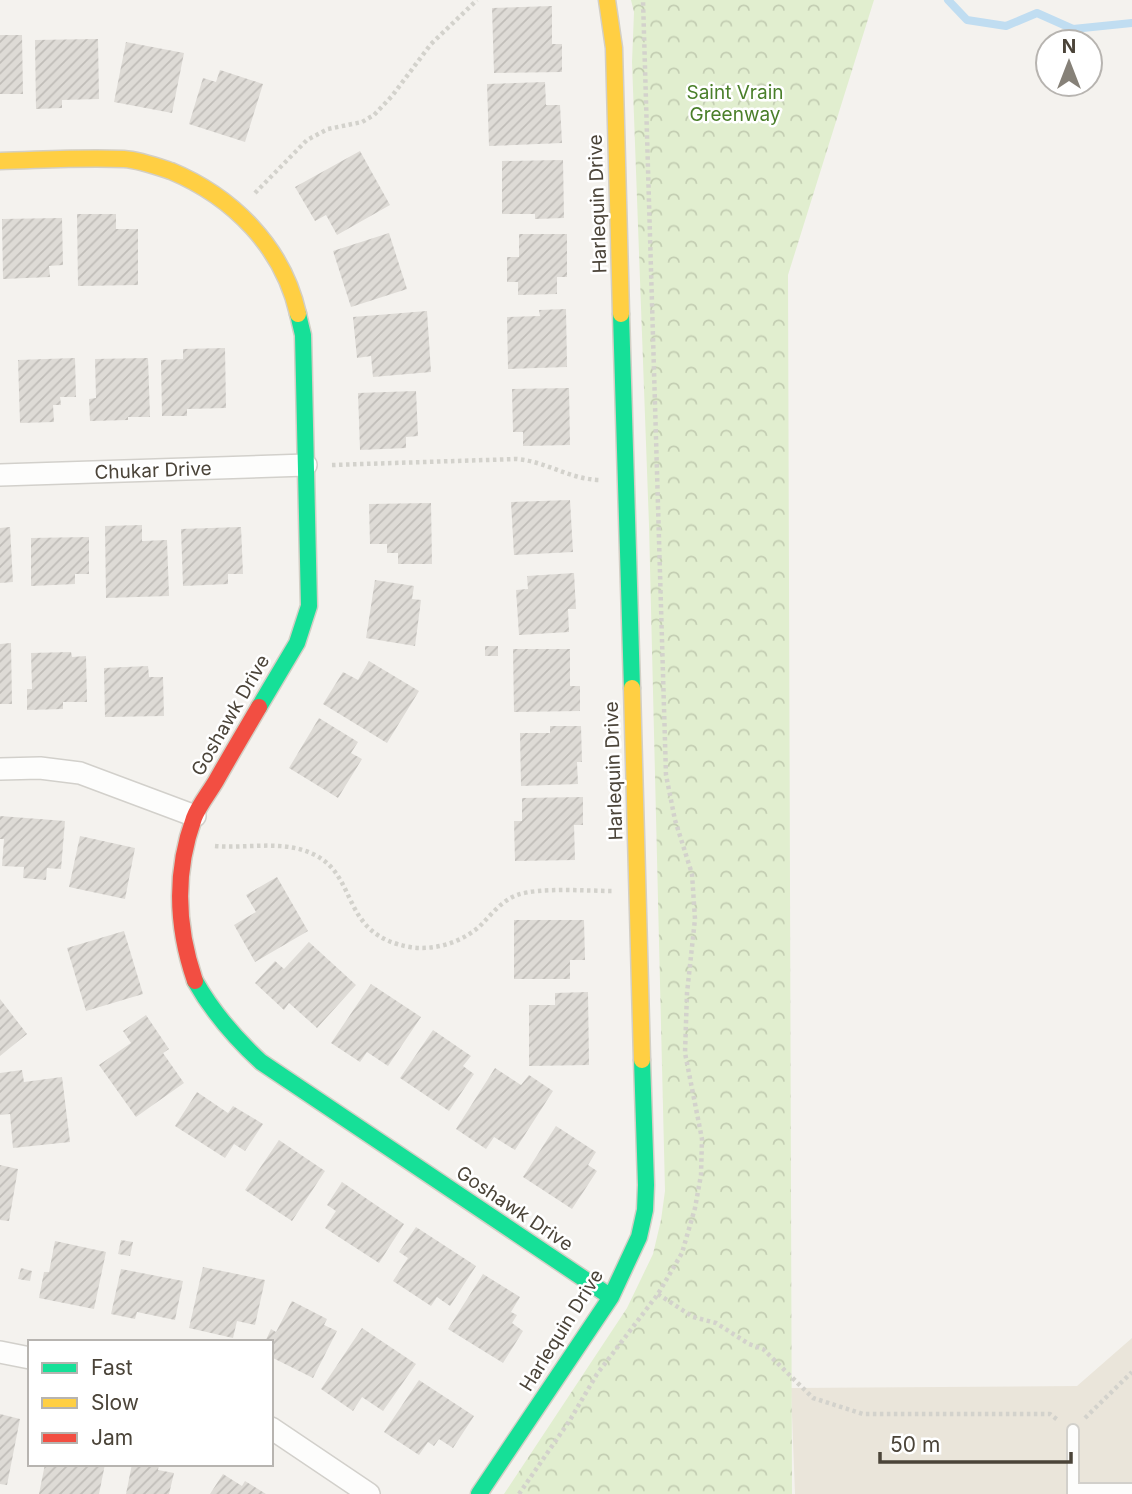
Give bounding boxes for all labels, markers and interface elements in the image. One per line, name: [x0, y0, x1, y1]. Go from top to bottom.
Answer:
north arrow: [1034, 28, 1104, 98]
text: N: [1062, 35, 1076, 58]
park label: Saint Vrain Greenway: [686, 81, 784, 126]
street label: Harlequin Drive: [584, 134, 611, 274]
street label: Chukar Drive: [94, 457, 212, 484]
street label: Goshawk Drive: [186, 651, 274, 780]
street label: Harlequin Drive: [600, 701, 627, 841]
street label: Goshawk Drive: [452, 1161, 578, 1256]
street label: Harlequin Drive: [515, 1265, 608, 1395]
legend: [28, 1340, 273, 1466]
text: Fast: [91, 1355, 133, 1380]
text: Slow: [91, 1390, 139, 1415]
scale bar: [880, 1420, 1071, 1464]
text: Jam: [91, 1425, 133, 1450]
text: 50 m: [890, 1432, 940, 1457]

